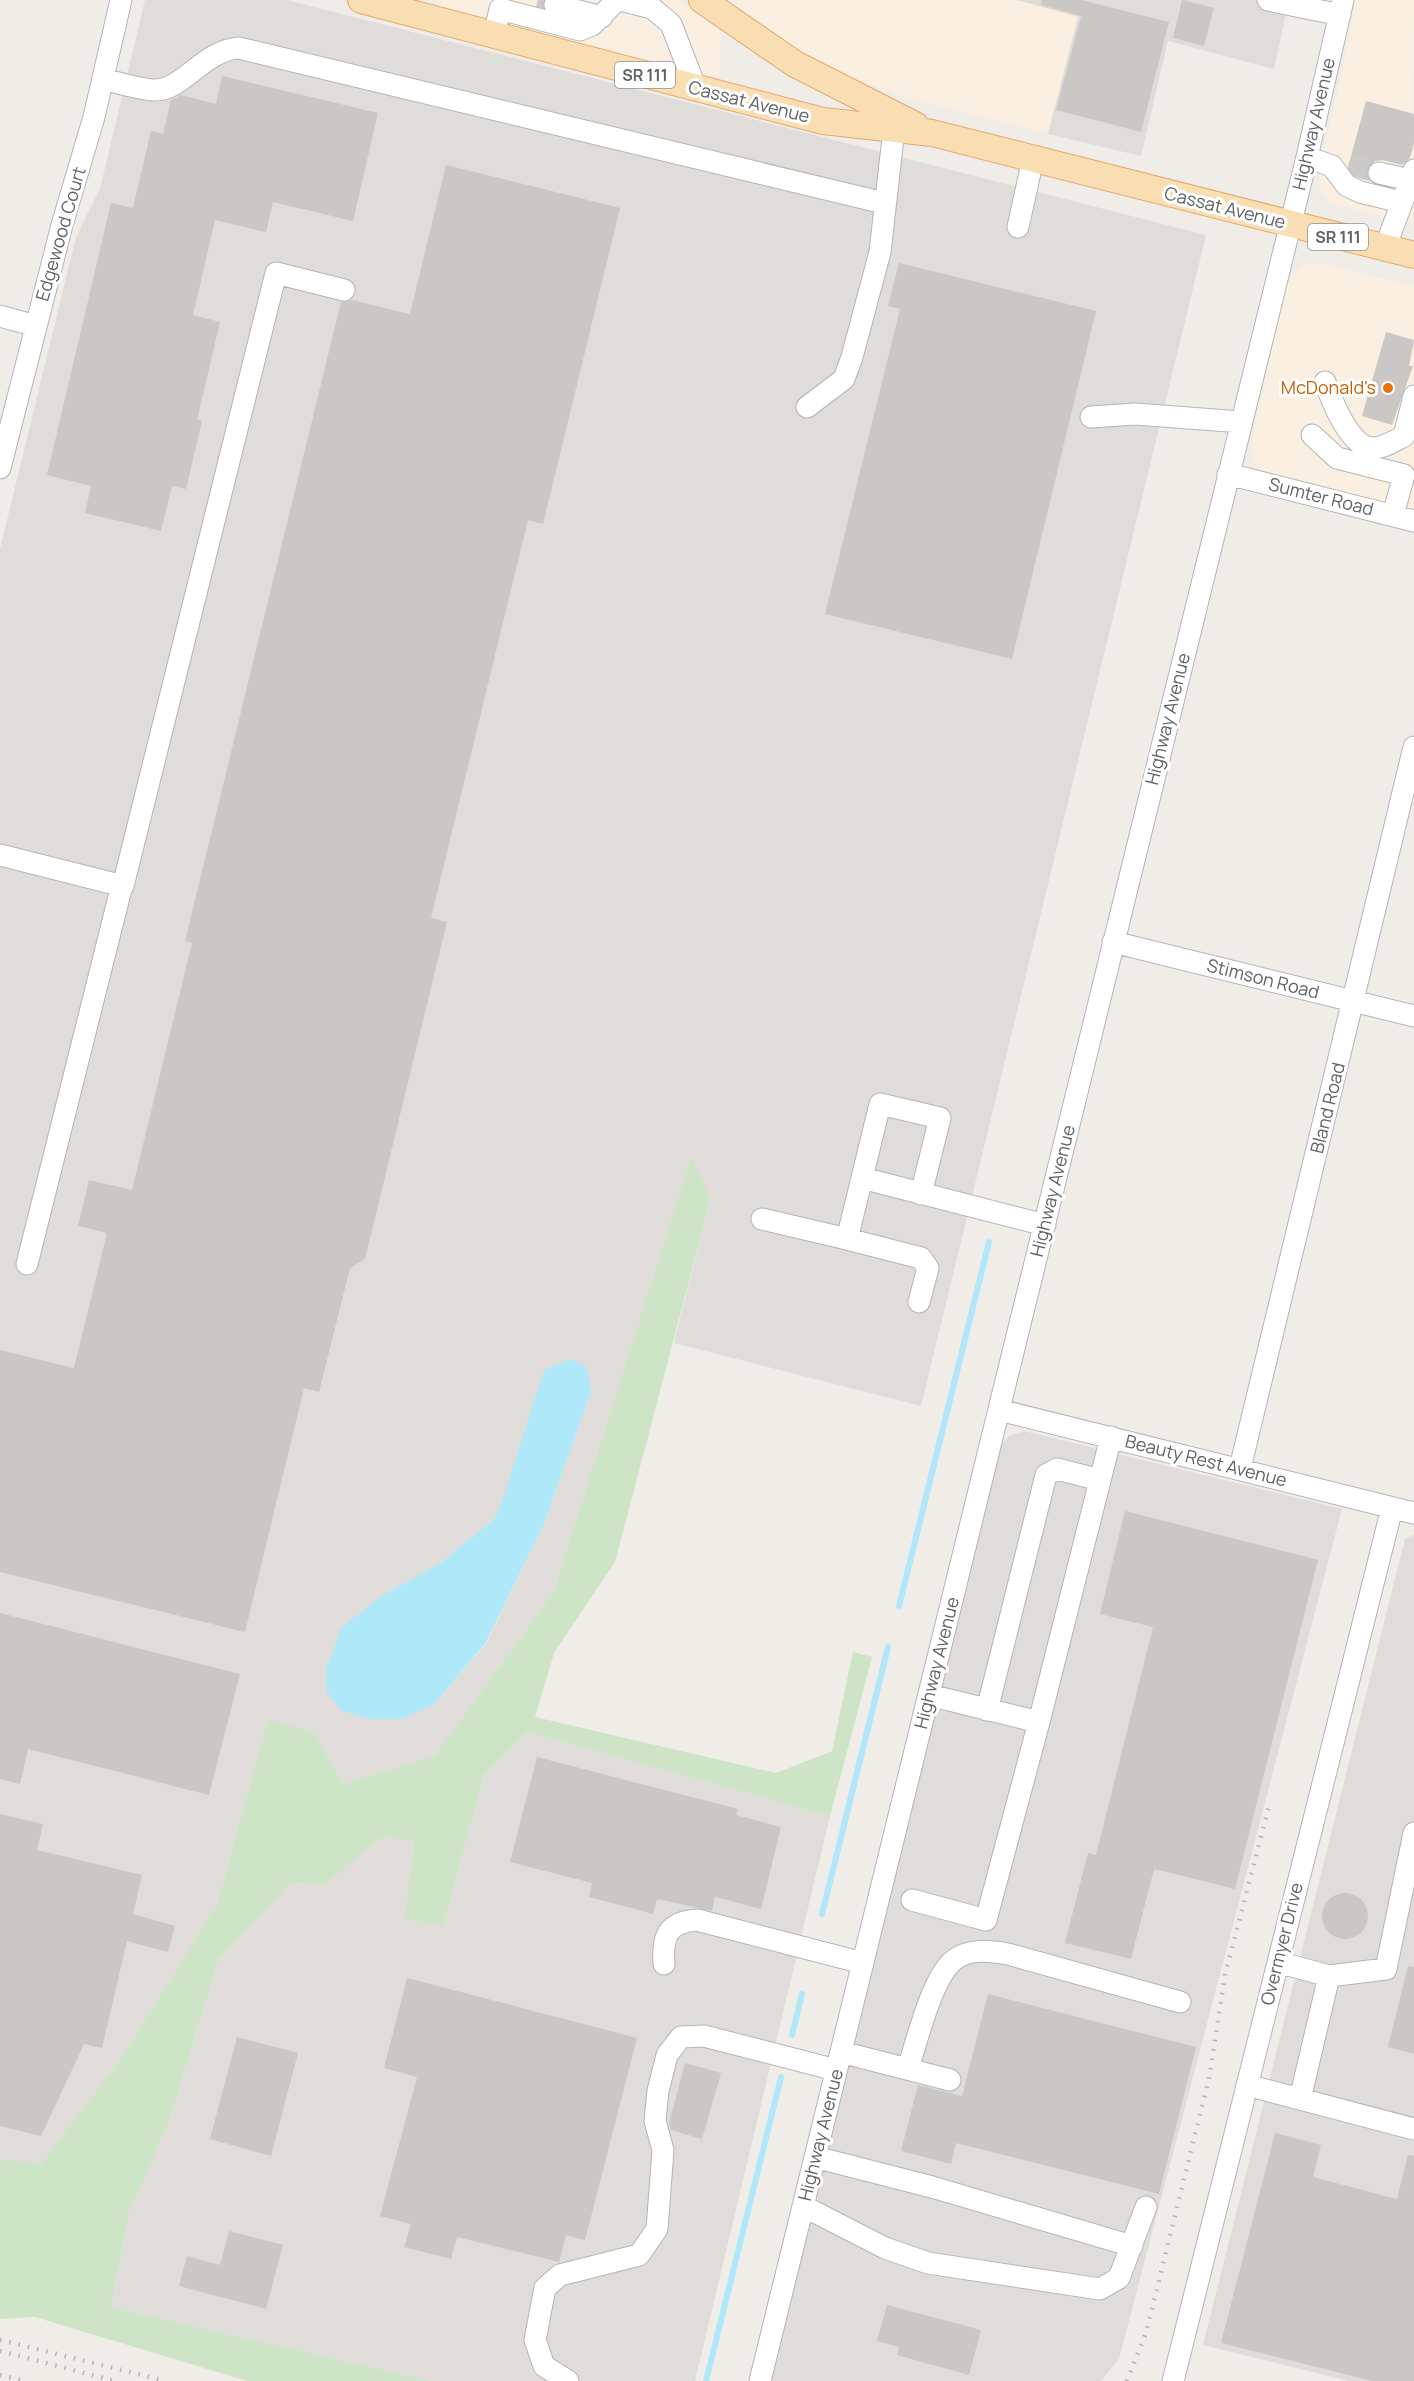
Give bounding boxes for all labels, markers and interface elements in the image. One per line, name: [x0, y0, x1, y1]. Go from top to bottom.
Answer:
street label: Highway Avenue: [1286, 55, 1340, 192]
road number: SR 111: [615, 62, 675, 88]
street label: Cassat Avenue: [686, 74, 812, 128]
street label: Edgewood Court: [29, 164, 91, 304]
street label: Cassat Avenue: [1162, 180, 1288, 234]
road number: SR 111: [1308, 224, 1368, 250]
place label: McDonald's: [1281, 375, 1376, 399]
marker: McDonald's: [1381, 381, 1395, 395]
street label: Sumter Road: [1266, 471, 1376, 521]
street label: Highway Avenue: [1139, 650, 1195, 787]
street label: Stimson Road: [1205, 952, 1322, 1004]
street label: Bland Road: [1304, 1060, 1350, 1156]
street label: Highway Avenue: [1024, 1122, 1080, 1259]
street label: Beauty Rest Avenue: [1123, 1428, 1290, 1492]
street label: Highway Avenue: [908, 1594, 964, 1731]
street label: Overmyer Drive: [1254, 1880, 1308, 2008]
street label: Highway Avenue: [792, 2066, 848, 2203]

